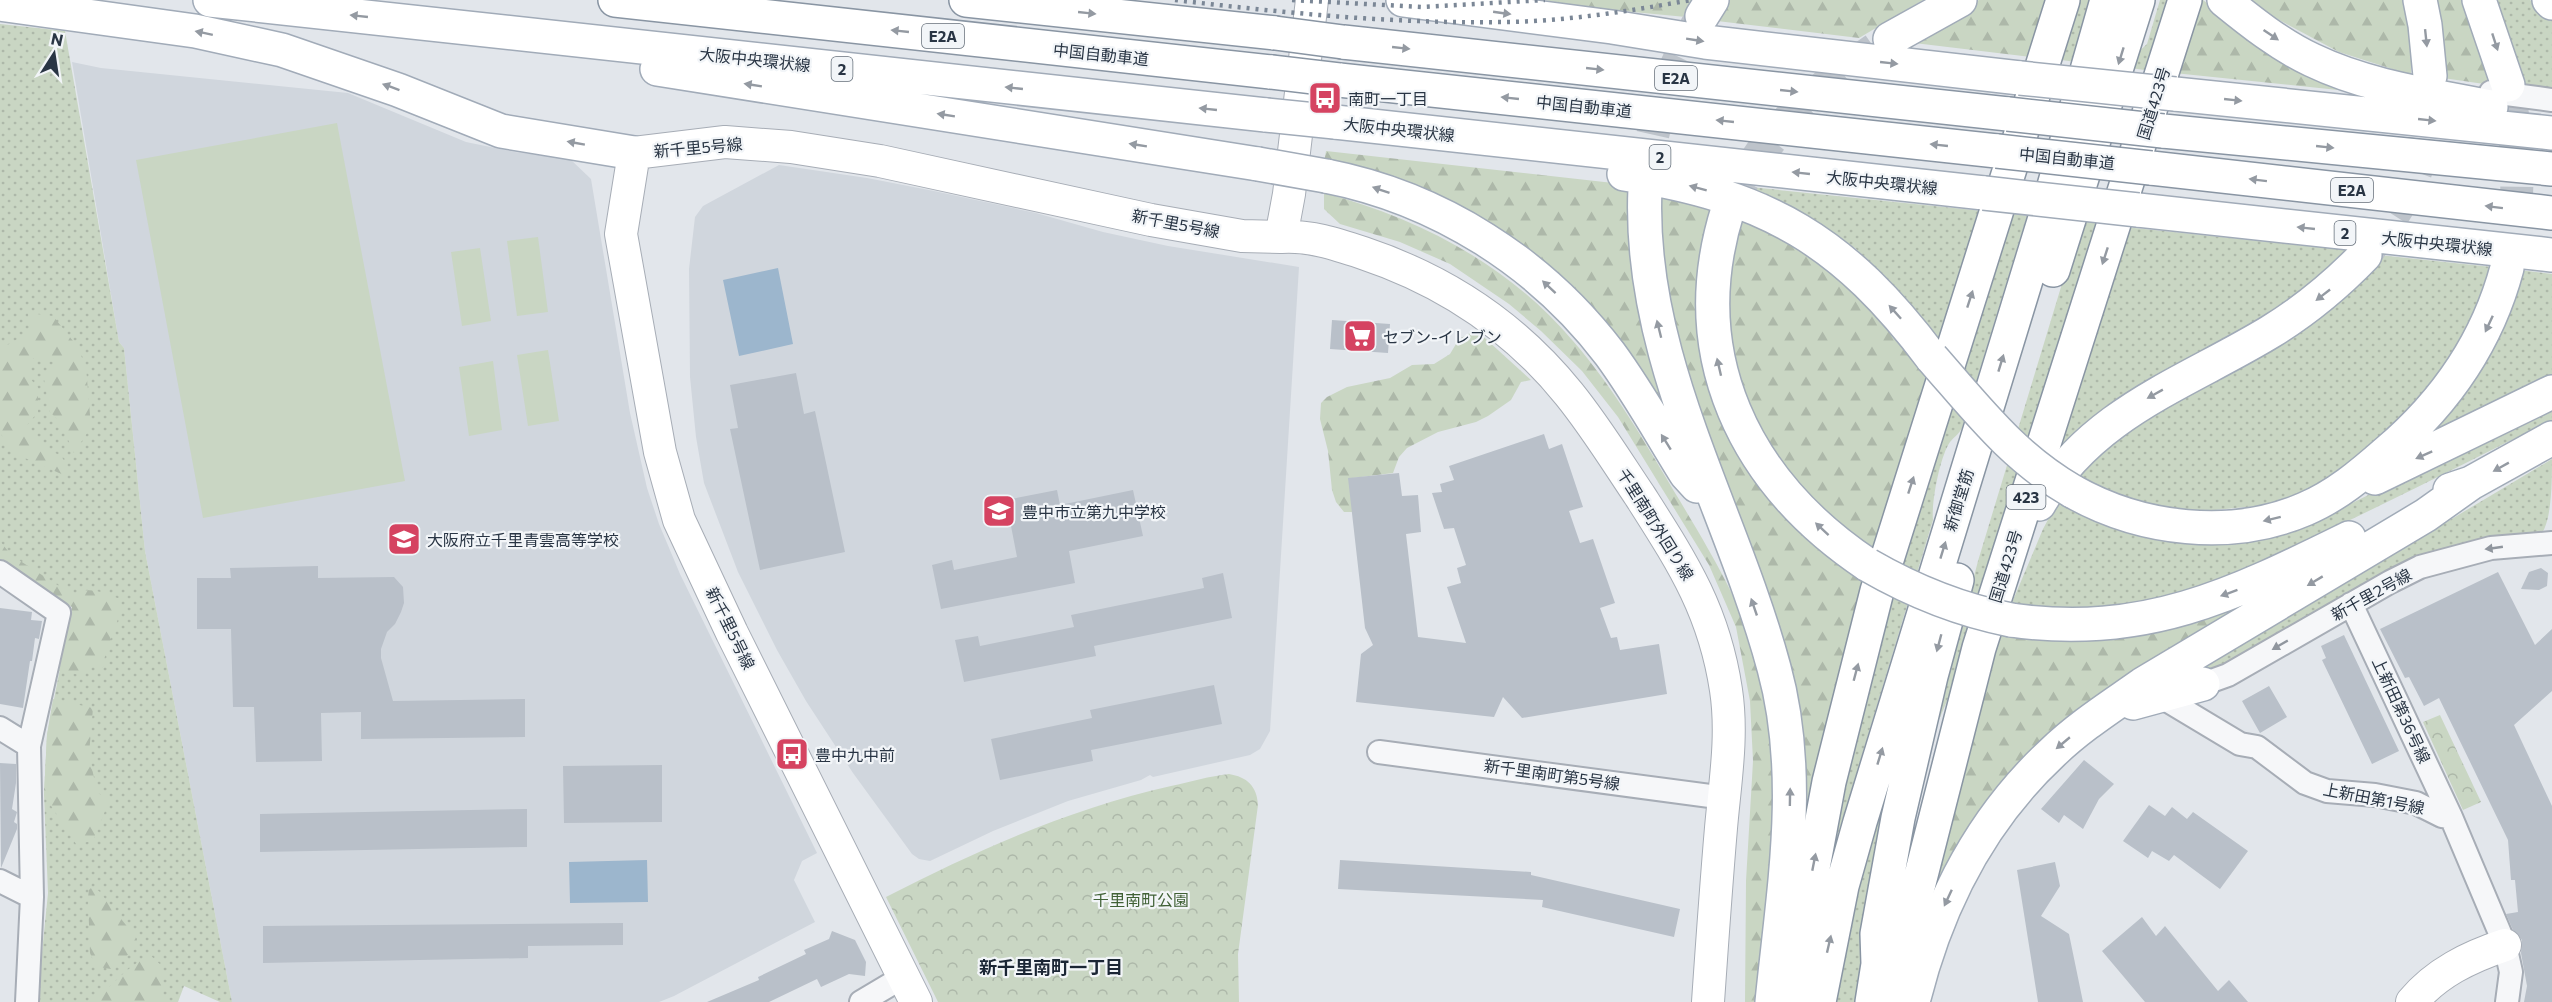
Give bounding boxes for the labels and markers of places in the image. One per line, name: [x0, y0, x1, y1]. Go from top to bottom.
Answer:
bus stop icon: 南町一丁目: [1307, 80, 1343, 116]
place label: 南町一丁目: [1348, 89, 1428, 108]
supermarket icon: セブン-イレブン: [1342, 318, 1378, 354]
place label: セブン-イレブン: [1383, 327, 1502, 346]
school or university icon: 豊中市立第九中学校: [981, 493, 1017, 529]
place label: 豊中市立第九中学校: [1022, 502, 1166, 521]
school or university icon: 大阪府立千里青雲高等学校: [386, 521, 422, 557]
place label: 大阪府立千里青雲高等学校: [427, 530, 619, 549]
bus stop icon: 豊中九中前: [774, 736, 810, 772]
place label: 豊中九中前: [815, 745, 895, 764]

